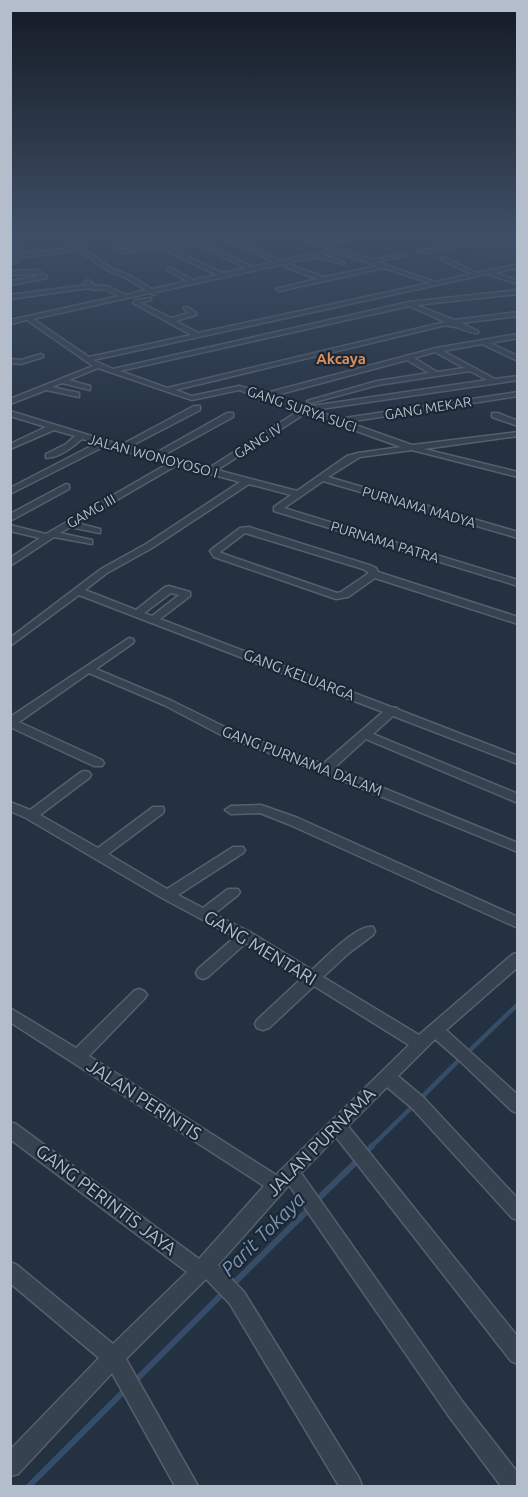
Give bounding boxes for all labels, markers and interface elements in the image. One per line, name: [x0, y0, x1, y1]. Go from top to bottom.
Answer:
district label: Akcaya: [316, 350, 366, 367]
street label: GANG SURYA SUCI: [245, 383, 359, 435]
street label: GANG MEKAR: [383, 393, 473, 423]
street label: GANG IV: [231, 420, 285, 462]
street label: JALAN WONOYOSO I: [86, 431, 220, 481]
street label: PURNAMA MADYA: [360, 483, 478, 531]
street label: GAMG III: [64, 491, 118, 531]
street label: PURNAMA PATRA: [329, 518, 441, 566]
street label: GANG KELUARGA: [241, 645, 357, 704]
street label: GANG PURNAMA DALAM: [220, 722, 385, 799]
street label: GANG MENTARI: [201, 906, 320, 989]
street label: JALAN PERINTIS: [84, 1055, 206, 1144]
street label: JALAN PURNAMA: [262, 1083, 379, 1200]
street label: GANG PERINTIS JAYA: [33, 1140, 181, 1259]
water label: Parit Tokaya: [216, 1187, 309, 1280]

